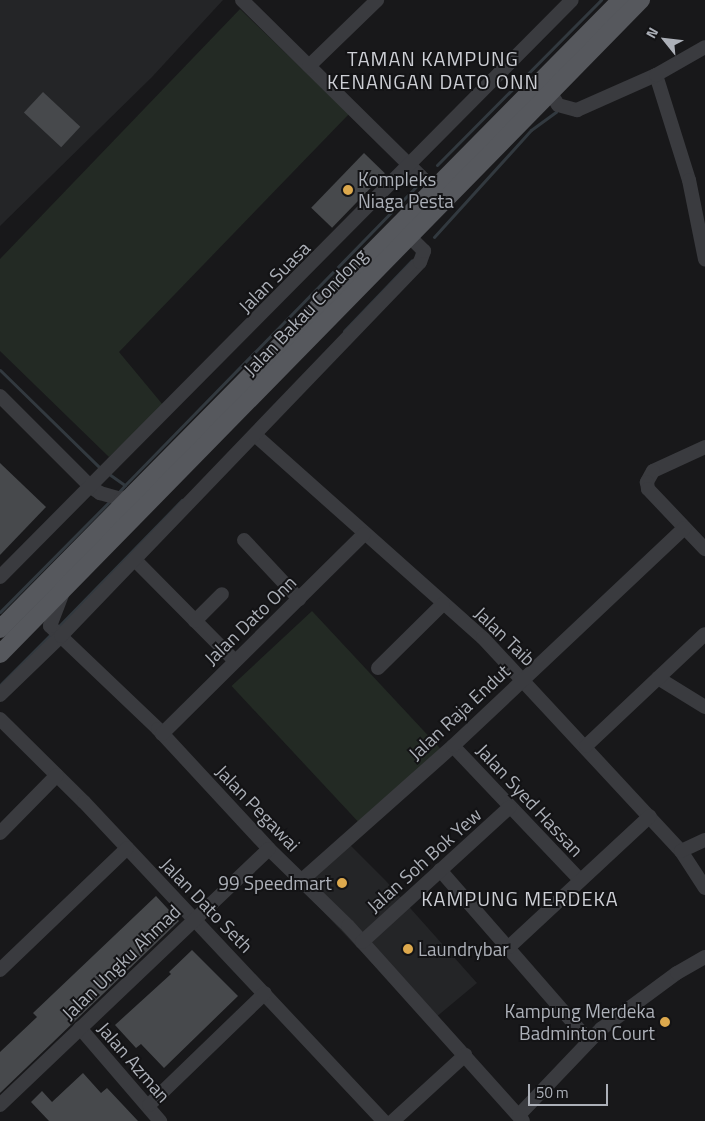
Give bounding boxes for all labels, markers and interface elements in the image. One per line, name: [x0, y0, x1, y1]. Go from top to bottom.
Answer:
north arrow: [640, 15, 690, 65]
text: N: [640, 23, 663, 42]
district label: TAMAN KAMPUNG KENANGAN DATO ONN: [325, 47, 541, 94]
place label: Kompleks Niaga Pesta: [358, 168, 454, 212]
marker: Kompleks Niaga Pesta: [342, 184, 354, 196]
street label: Jalan Suasa: [234, 237, 314, 317]
street label: Jalan Bakau Condong: [239, 244, 371, 380]
street label: Jalan Dato Onn: [199, 571, 301, 669]
street label: Jalan Taib: [470, 602, 540, 670]
street label: Jalan Raja Endut: [404, 659, 514, 765]
street label: Jalan Syed Hassan: [472, 739, 588, 861]
street label: Jalan Pegawai: [211, 760, 305, 856]
street label: Jalan Soh Bok Yew: [362, 803, 486, 917]
street label: Jalan Dato Seth: [156, 853, 258, 957]
place label: 99 Speedmart: [218, 872, 332, 894]
marker: 99 Speedmart: [336, 877, 348, 889]
district label: KAMPUNG MERDEKA: [419, 886, 621, 910]
street label: Jalan Ungku Ahmad: [57, 900, 185, 1024]
place label: Laundrybar: [418, 938, 509, 960]
marker: Laundrybar: [402, 943, 414, 955]
place label: Kampung Merdeka Badminton Court: [505, 1000, 655, 1044]
marker: Kampung Merdeka Badminton Court: [659, 1016, 671, 1028]
street label: Jalan Azman: [93, 1017, 175, 1107]
scale bar: [530, 1074, 610, 1106]
text: 50 m: [536, 1081, 569, 1104]

